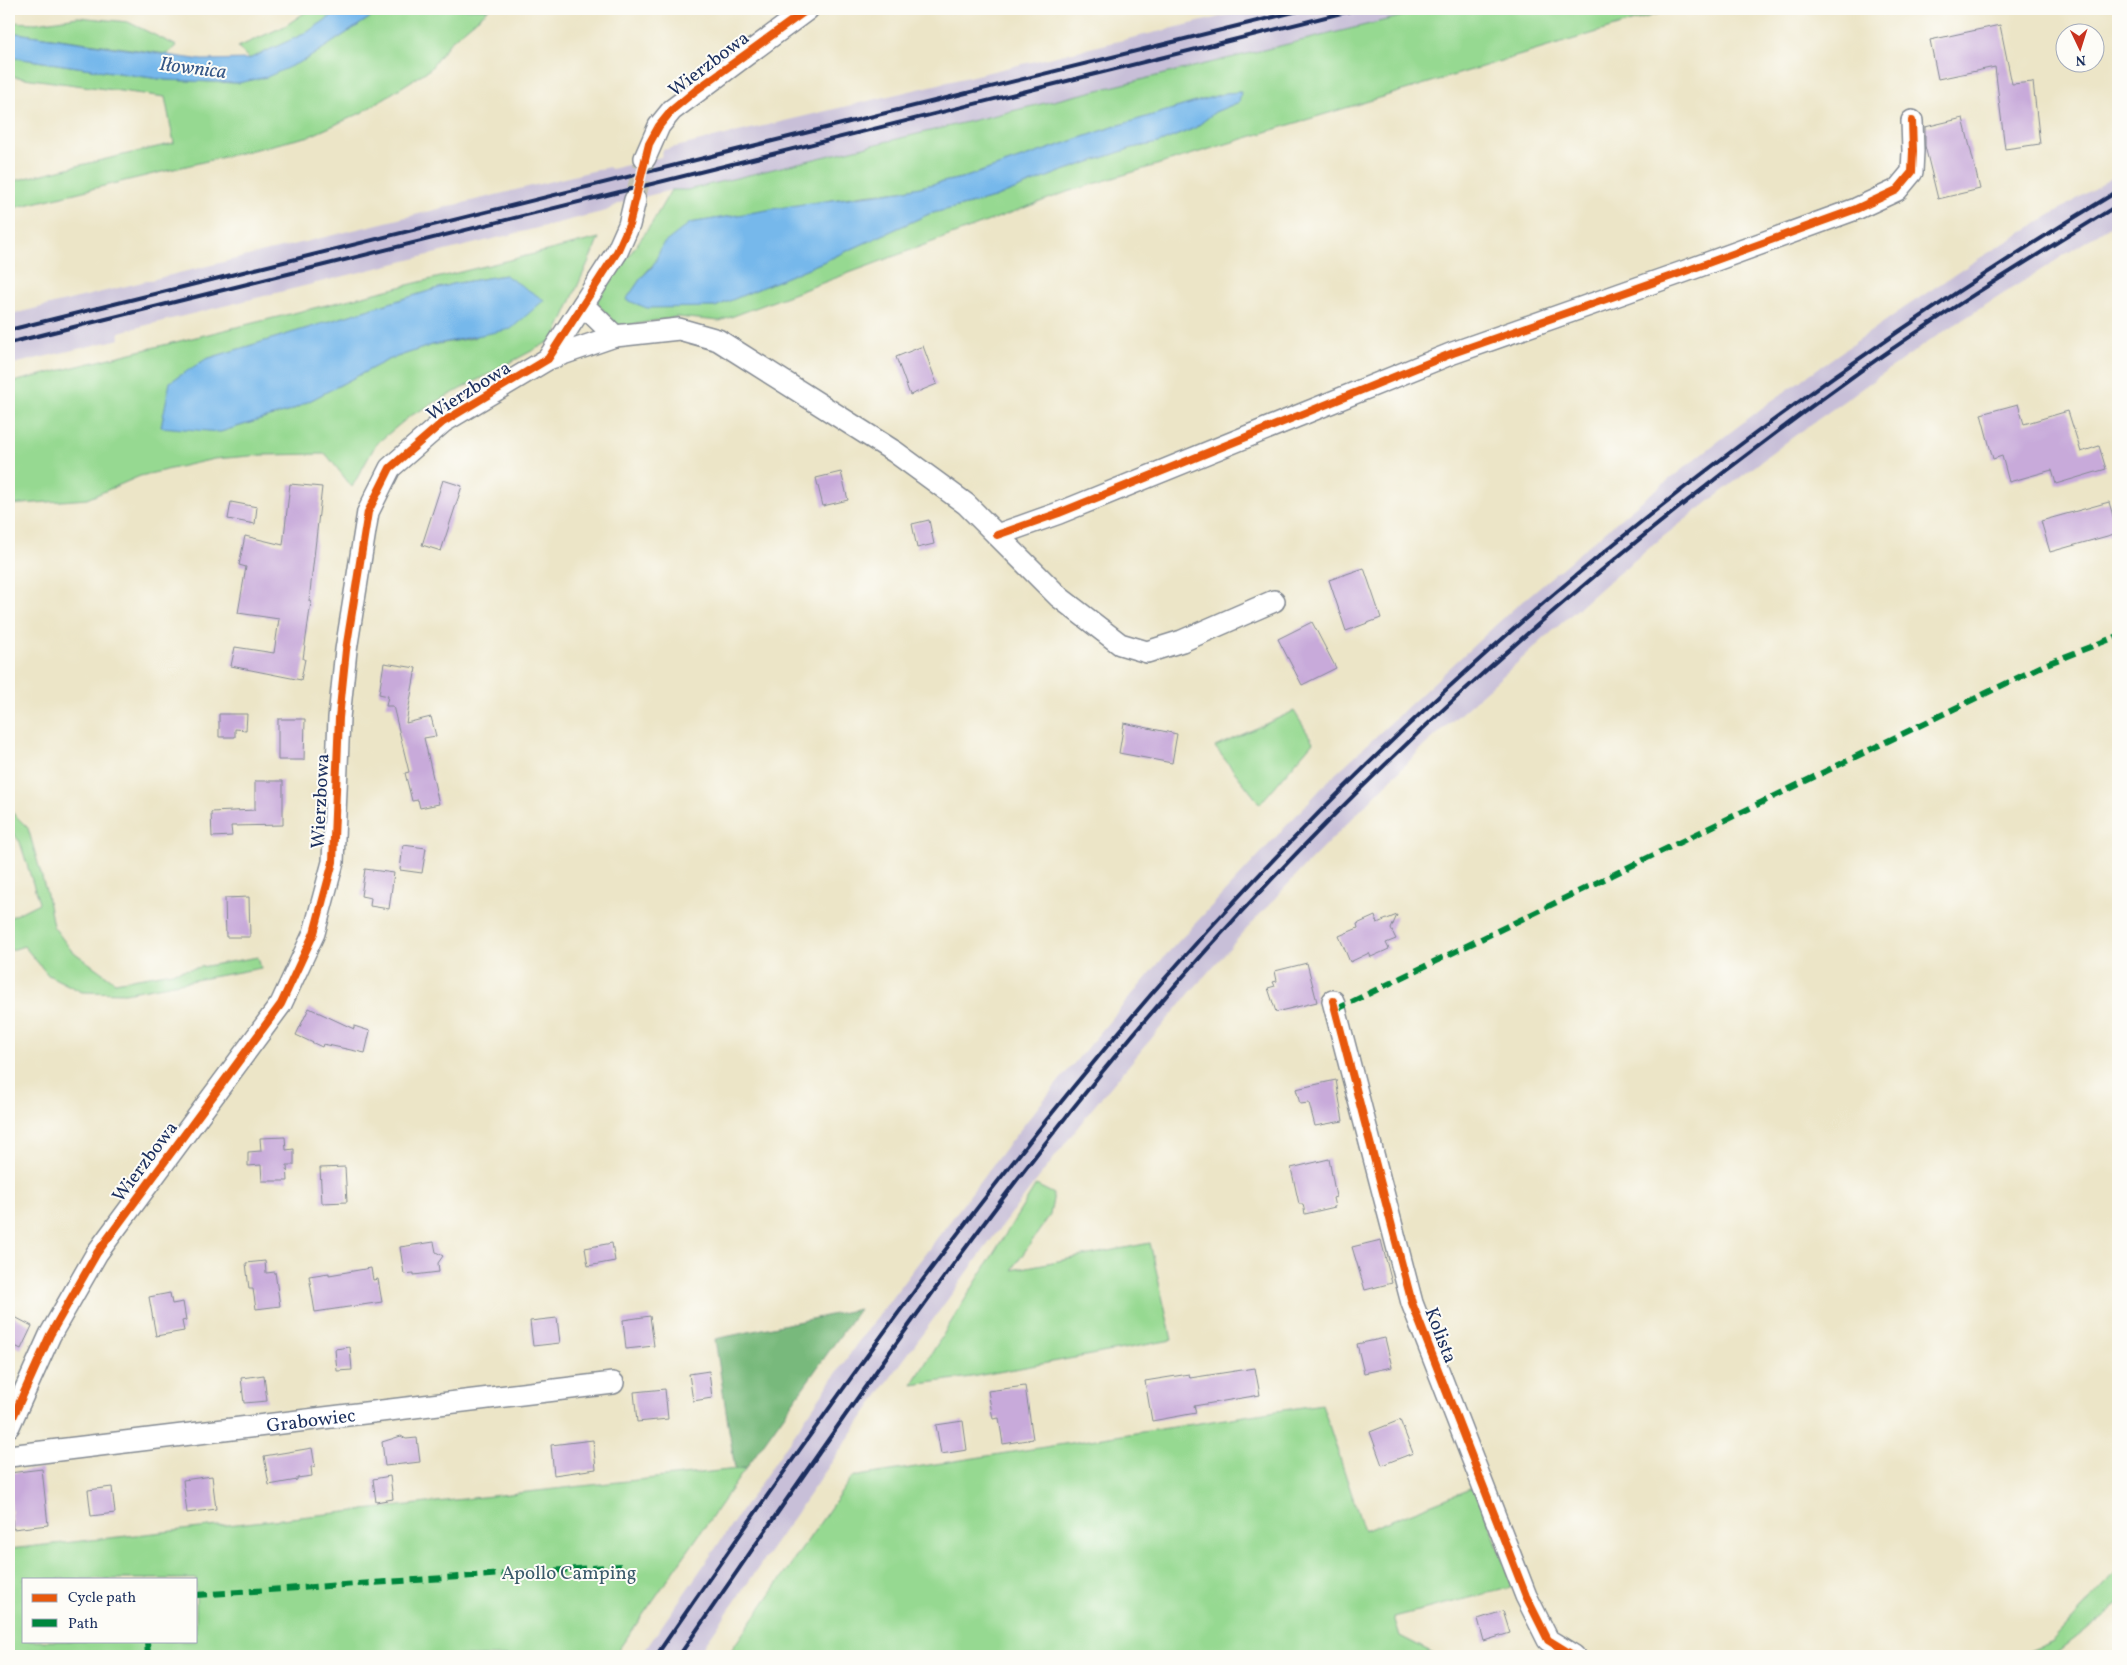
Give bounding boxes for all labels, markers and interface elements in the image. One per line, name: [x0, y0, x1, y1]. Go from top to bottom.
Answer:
north arrow: [2054, 22, 2104, 72]
street label: Wierzbowa: [663, 26, 755, 104]
text: N: [2075, 50, 2087, 69]
water label: Iłownica: [158, 51, 228, 87]
street label: Wierzbowa: [422, 355, 516, 428]
street label: Wierzbowa: [306, 753, 336, 849]
street label: Wierzbowa: [107, 1116, 185, 1208]
street label: Kolista: [1418, 1304, 1463, 1367]
street label: Grabowiec: [265, 1403, 357, 1440]
park label: Apollo Camping: [501, 1561, 637, 1587]
legend: [22, 1578, 198, 1642]
text: Cycle path: [68, 1588, 136, 1609]
text: Path: [68, 1614, 98, 1635]

